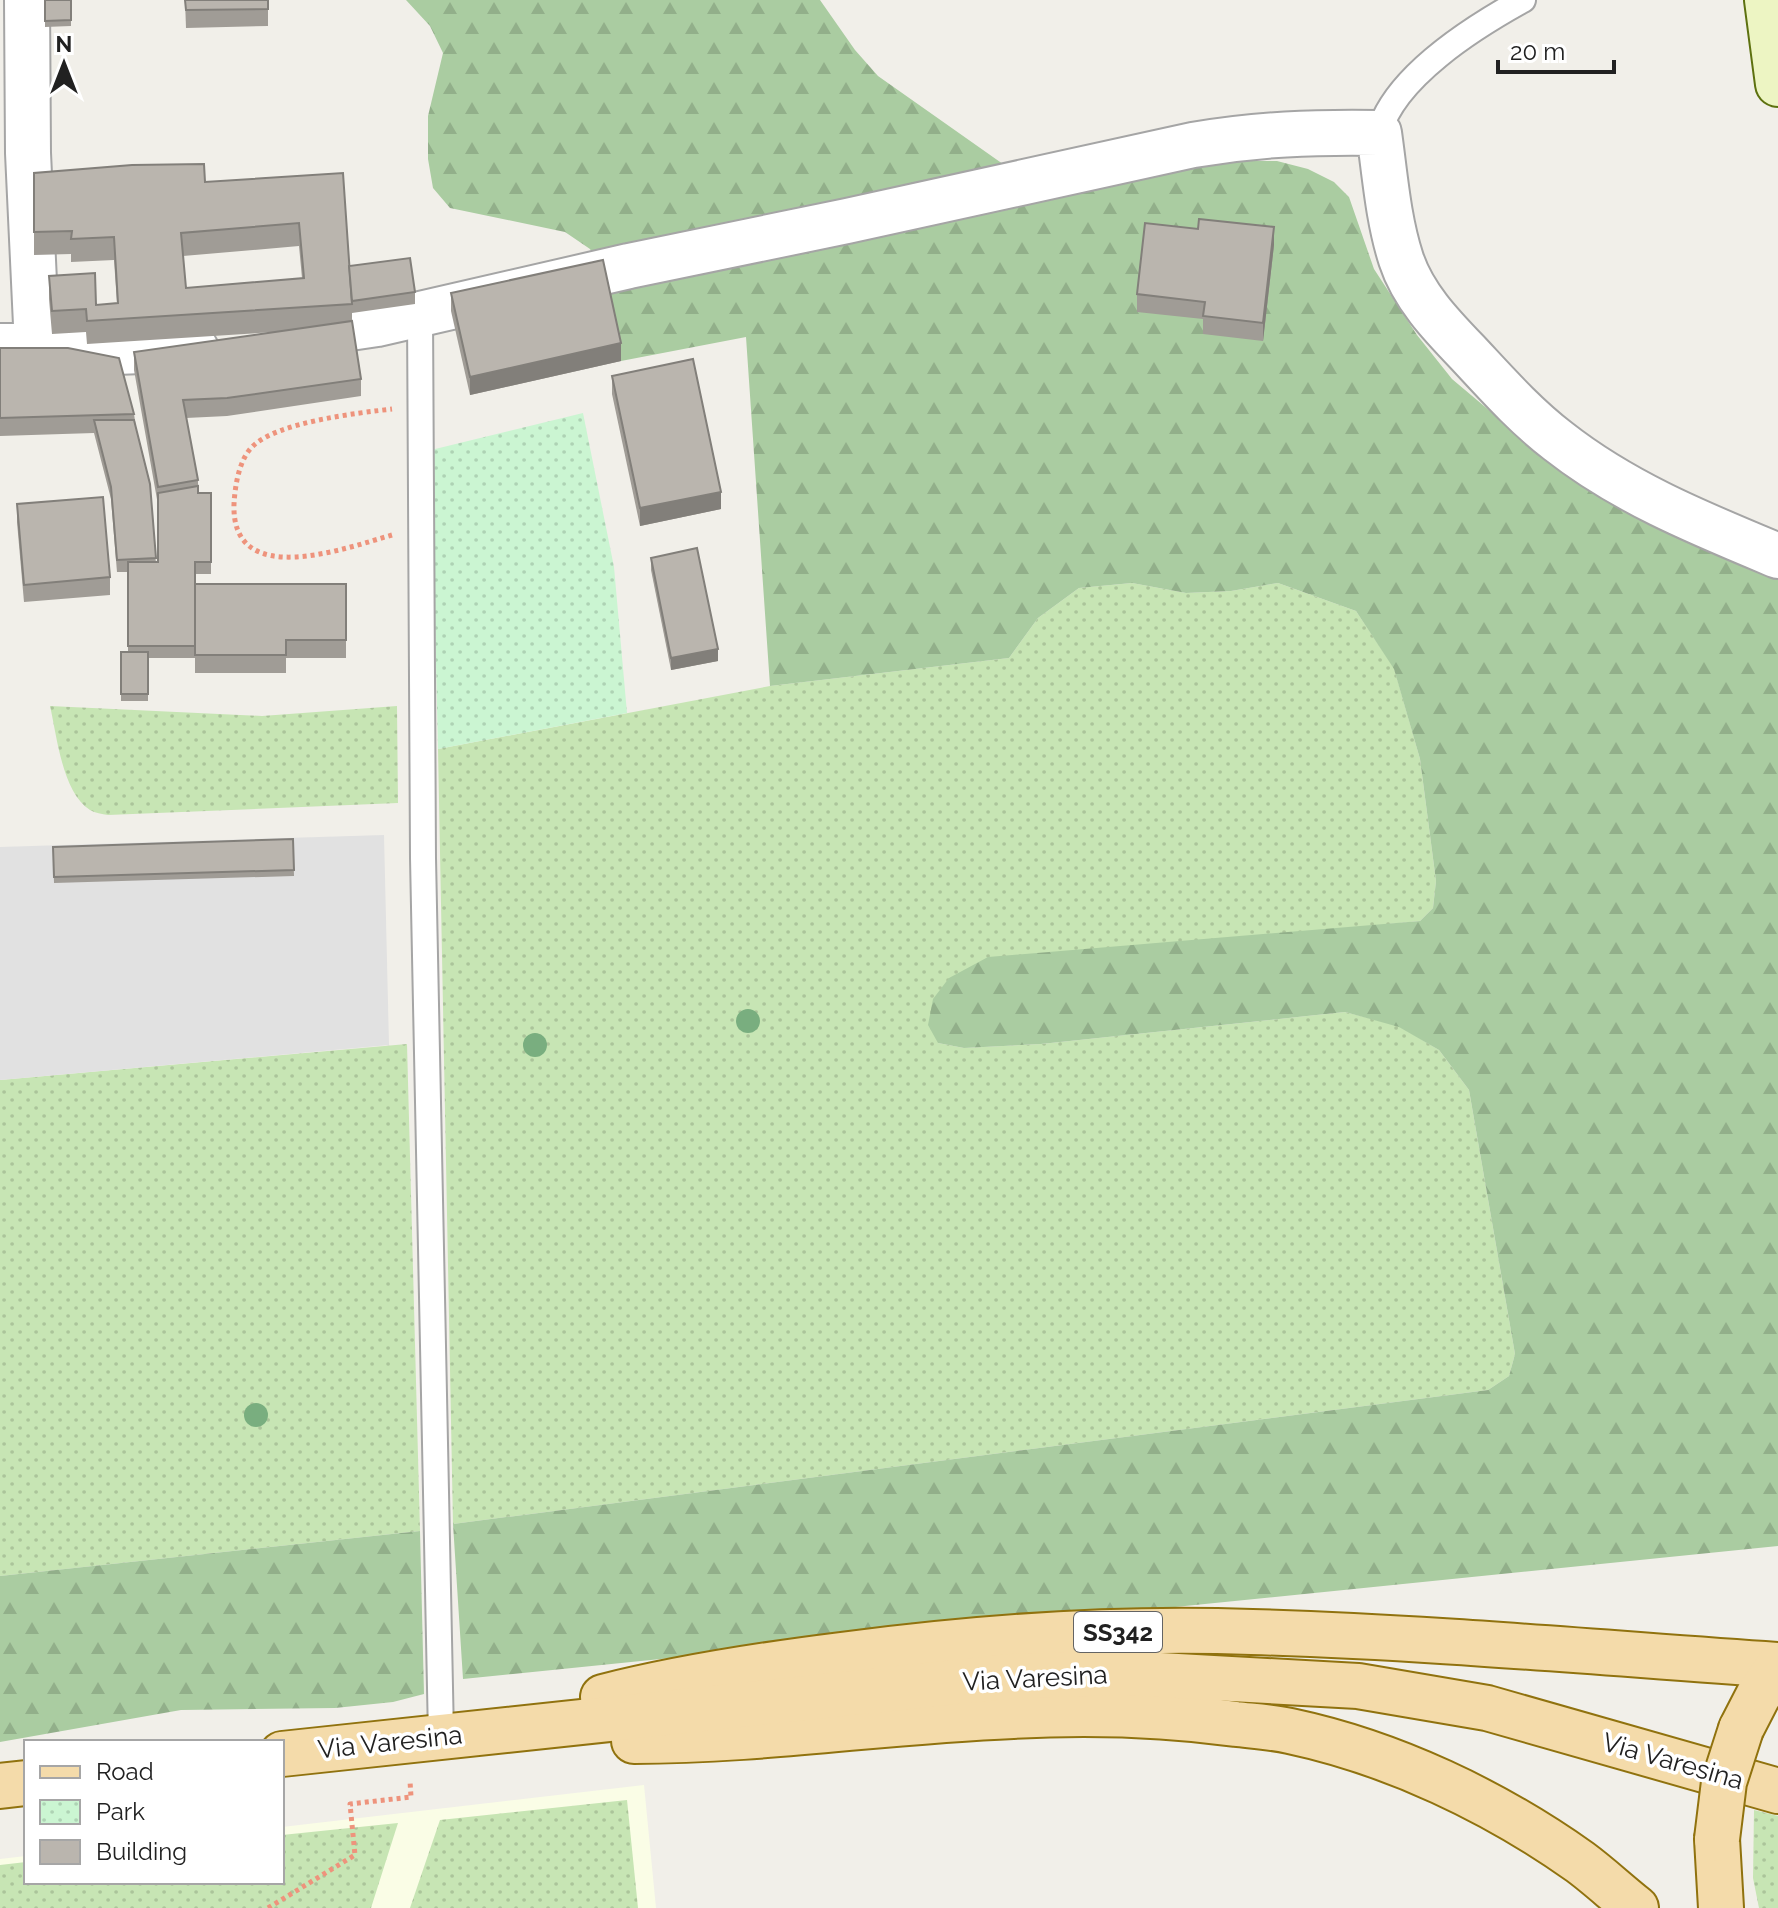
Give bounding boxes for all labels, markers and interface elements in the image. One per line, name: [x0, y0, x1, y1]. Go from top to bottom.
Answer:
north arrow: [24, 24, 104, 104]
scale bar: [1498, 24, 1614, 74]
text: N: [56, 31, 72, 57]
text: 20 m: [1510, 37, 1565, 66]
road number: SS342: [1074, 1612, 1162, 1652]
street label: Via Varesina: [962, 1659, 1108, 1697]
street label: Via Varesina: [316, 1719, 464, 1765]
street label: Via Varesina: [1599, 1727, 1747, 1795]
legend: [24, 1740, 284, 1884]
text: Road: [96, 1757, 154, 1786]
text: Park: [96, 1797, 145, 1826]
text: Building: [96, 1837, 187, 1866]

